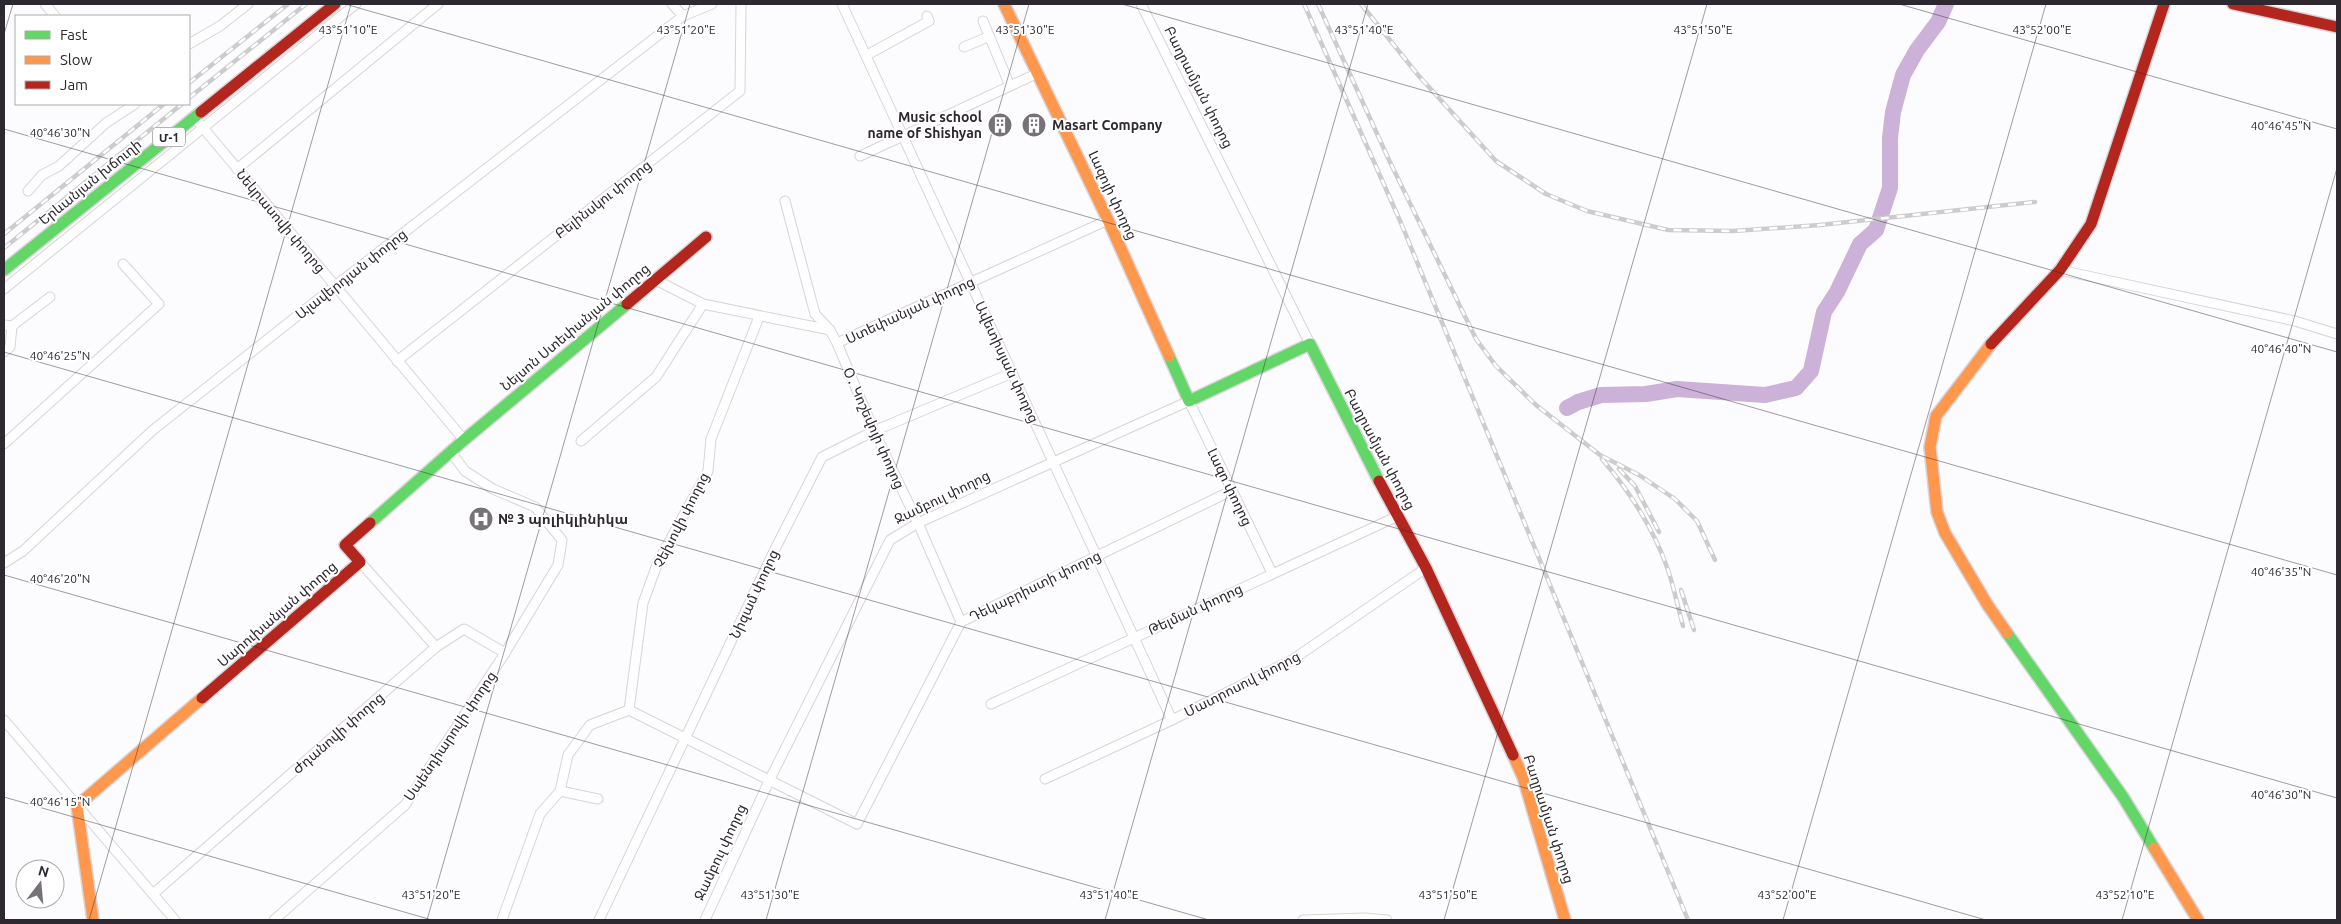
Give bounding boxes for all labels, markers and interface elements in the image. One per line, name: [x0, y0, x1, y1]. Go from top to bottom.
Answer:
legend: [15, 15, 190, 105]
text: 43°51'10"E: [319, 23, 378, 36]
text: 43°51'20"E: [657, 23, 716, 36]
text: 43°51'30"E: [996, 23, 1055, 36]
street label: Բաղրամյան փողոց: [1161, 23, 1237, 151]
text: 43°51'40"E: [1335, 23, 1394, 36]
text: 43°51'50"E: [1674, 23, 1733, 36]
text: 43°52'00"E: [2013, 23, 2072, 36]
text: Fast: [60, 26, 88, 43]
text: Slow: [60, 51, 93, 68]
text: Jam: [60, 76, 88, 93]
place label: Music school name of Shishyan: [867, 109, 982, 141]
building icon: Music school name of Shishyan: [987, 112, 1013, 138]
building icon: Masart Company: [1021, 112, 1047, 138]
place label: Masart Company: [1052, 117, 1163, 133]
text: 40°46'45"N: [2251, 119, 2311, 132]
text: 40°46'30"N: [30, 126, 90, 139]
road number: Մ-1: [153, 128, 185, 146]
street label: Երևանյան խճուղի: [36, 136, 144, 228]
street label: Լազոյի փողոց: [1085, 148, 1141, 242]
street label: Բելինսկու փողոց: [552, 156, 654, 242]
street label: Նեկրասովի փողոց: [233, 166, 329, 276]
street label: Ալավերդյան փողոց: [292, 226, 410, 322]
street label: Նելսոն Ստեփանյան փողոց: [497, 260, 653, 394]
street label: Ստեփանյան փողոց: [843, 273, 977, 347]
street label: Ավետիսյան փողոց: [972, 299, 1042, 425]
text: 40°46'40"N: [2251, 342, 2311, 355]
text: 40°46'25"N: [30, 349, 90, 362]
street label: Օ․ Կոշեվոյի փողոց: [840, 365, 908, 491]
street label: Բաղրամյան փողոց: [1341, 386, 1419, 512]
street label: Լազո փողոց: [1204, 446, 1256, 528]
street label: Ջամբուլ փողոց: [892, 467, 992, 527]
street label: Չեխովի փողոց: [650, 470, 712, 570]
hospital icon: № 3 պոլիկլինիկա: [468, 506, 494, 532]
place label: № 3 պոլիկլինիկա: [498, 511, 628, 527]
street label: Նիզամ փողոց: [726, 547, 782, 641]
street label: Դեկաբրիստի փողոց: [967, 547, 1103, 625]
street label: Սարուխանյան փողոց: [214, 558, 340, 670]
text: 40°46'35"N: [2251, 565, 2311, 578]
text: 40°46'20"N: [30, 572, 90, 585]
street label: Թելման փողոց: [1145, 580, 1245, 638]
street label: Մատրոսով փողոց: [1181, 648, 1303, 720]
street label: Սպենդիարովի փողոց: [401, 668, 499, 804]
street label: Ժդանովի փողոց: [289, 689, 387, 777]
street label: Բաղրամյան փողոց: [1521, 752, 1577, 886]
text: 40°46'30"N: [2251, 788, 2311, 801]
text: 40°46'15"N: [30, 795, 90, 808]
street label: Ջամբուլ փողոց: [691, 801, 749, 903]
north arrow: [15, 859, 65, 909]
text: N: [36, 862, 51, 881]
text: 43°51'20"E: [402, 888, 461, 901]
text: 43°51'30"E: [741, 888, 800, 901]
text: 43°51'40"E: [1080, 888, 1139, 901]
text: 43°51'50"E: [1419, 888, 1478, 901]
text: 43°52'00"E: [1758, 888, 1817, 901]
text: 43°52'10"E: [2096, 888, 2155, 901]

